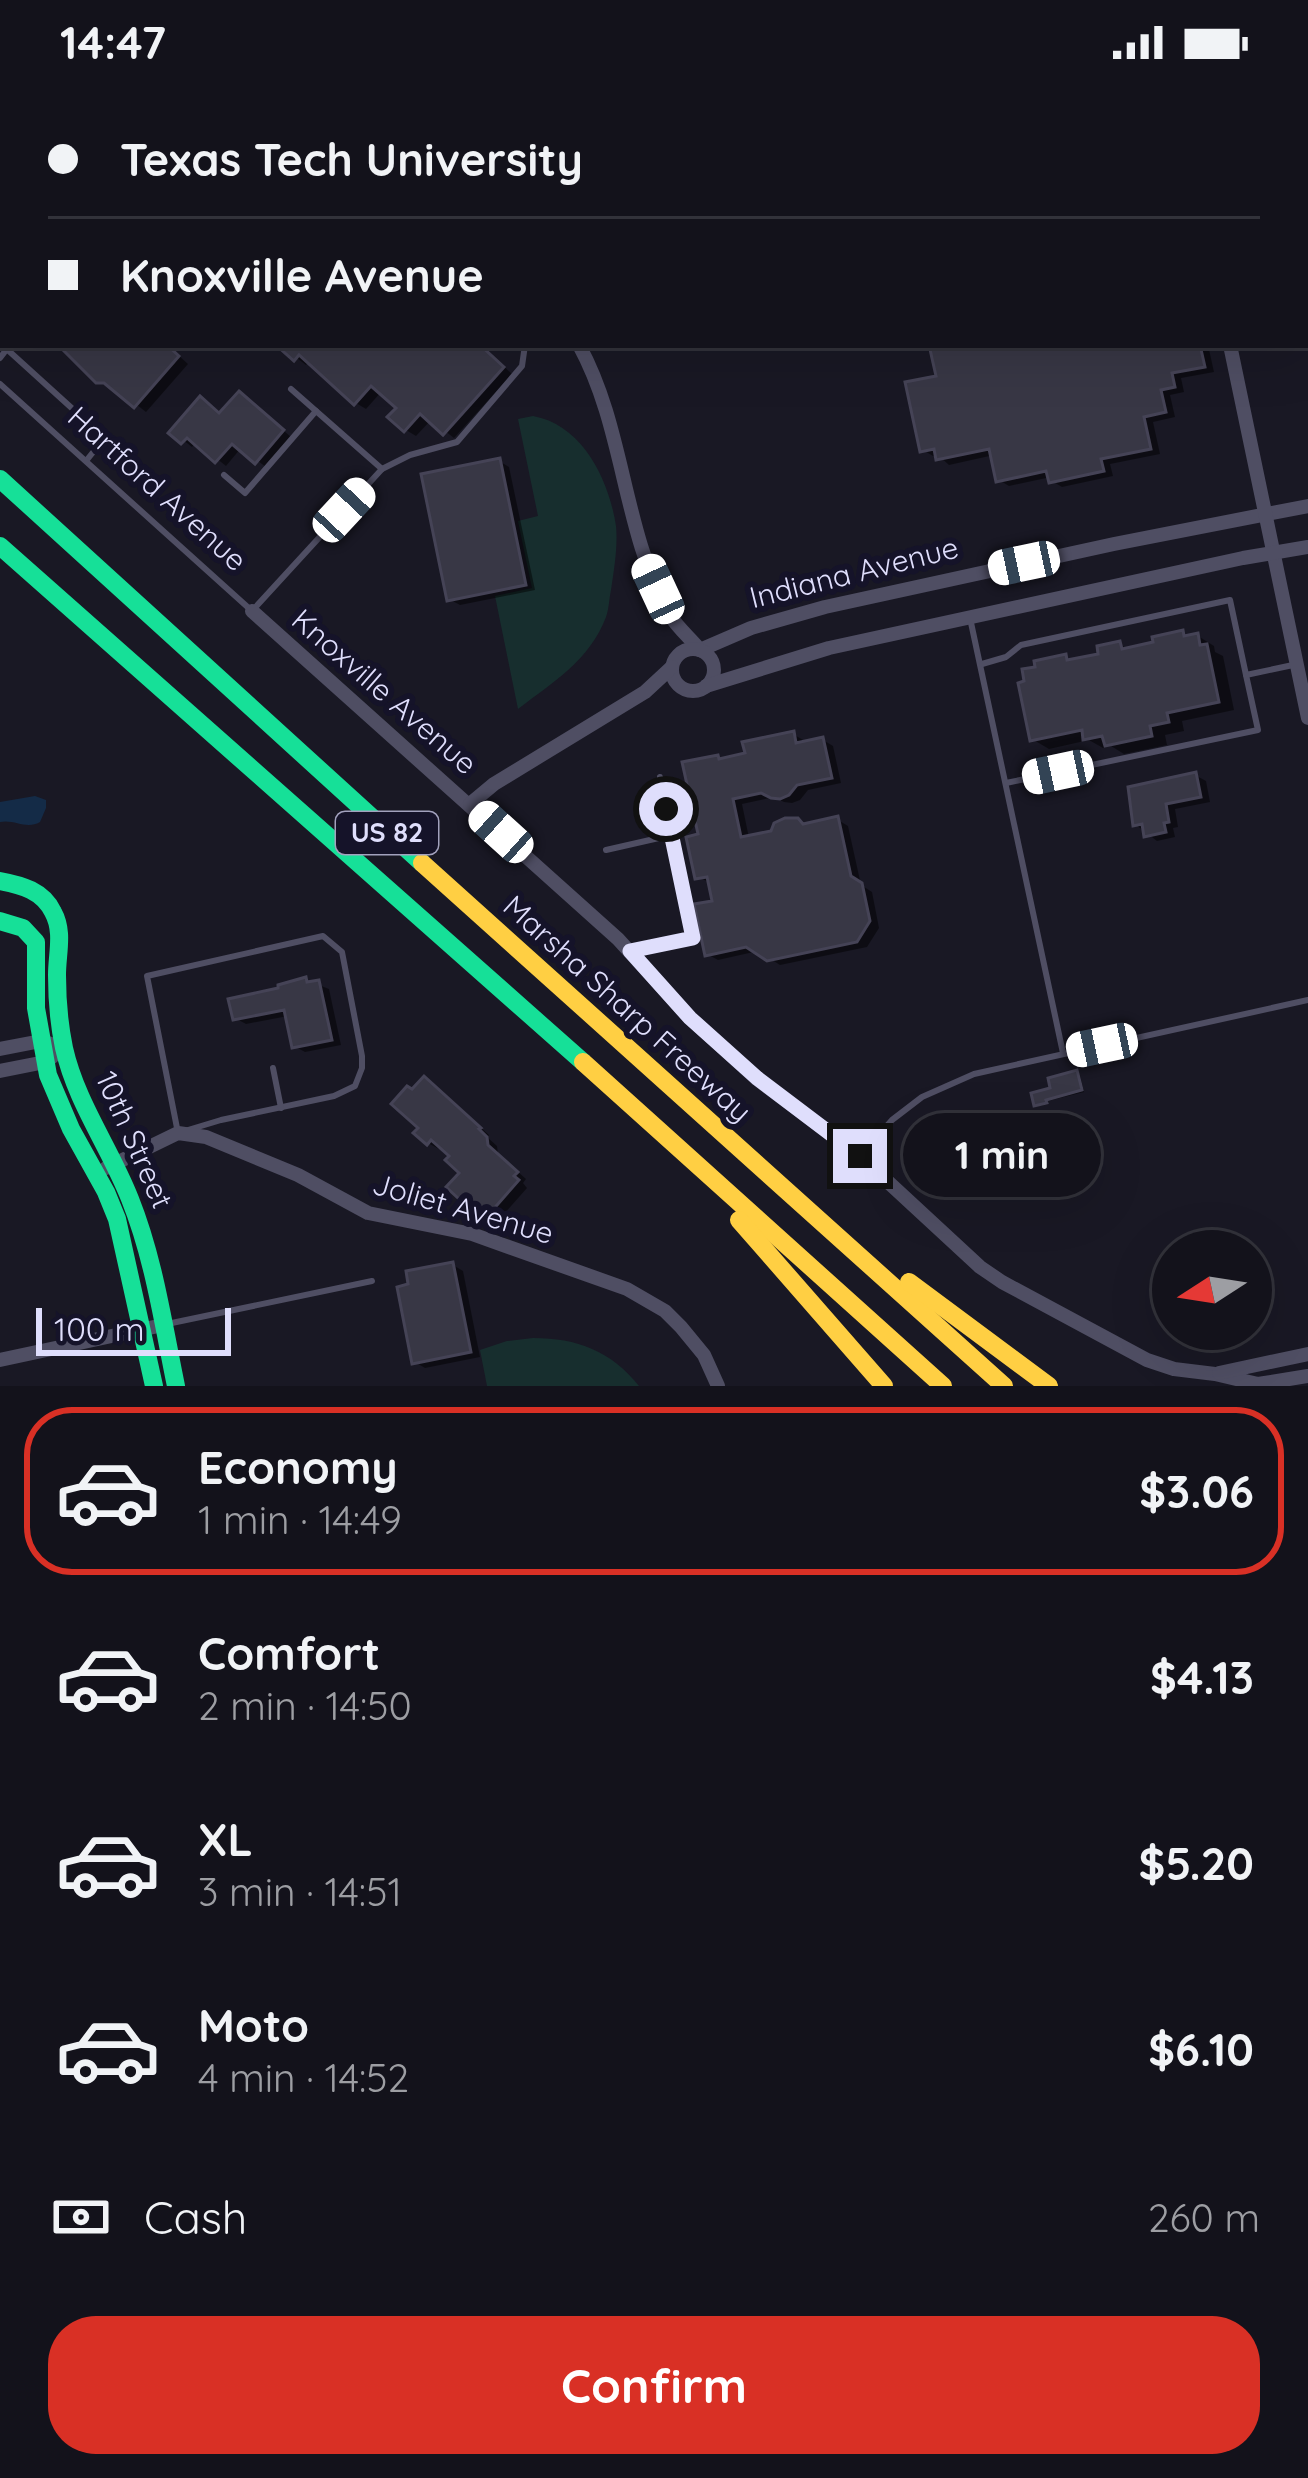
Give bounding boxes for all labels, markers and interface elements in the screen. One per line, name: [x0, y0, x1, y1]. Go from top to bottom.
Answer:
text: 14:47: [60, 14, 166, 70]
text: Texas Tech University: [120, 131, 583, 187]
text: Knoxville Avenue: [120, 247, 484, 303]
street label: Hartford Avenue: [60, 398, 255, 579]
car: [306, 471, 382, 549]
street label: Indiana Avenue: [745, 528, 962, 616]
car: [985, 538, 1063, 588]
car: [626, 549, 690, 629]
street label: Knoxville Avenue: [284, 600, 485, 782]
car: [1019, 747, 1097, 797]
route start: [639, 782, 693, 836]
car: [462, 795, 540, 869]
road number: US 82: [336, 812, 438, 854]
street label: Marsha Sharp Freeway: [496, 887, 760, 1130]
car: [1063, 1020, 1141, 1070]
street label: 10th Street: [88, 1065, 182, 1214]
callout: 1 min: [902, 1114, 1100, 1198]
route end: [833, 1129, 887, 1183]
text: 1 min: [955, 1130, 1049, 1179]
street label: Joliet Avenue: [368, 1164, 558, 1252]
north arrow: [1152, 1230, 1272, 1350]
map controls: [1152, 1230, 1272, 1350]
scale bar: [36, 1302, 231, 1355]
text: 100 m: [54, 1308, 145, 1349]
icon: car: [54, 1437, 162, 1545]
text: Economy: [198, 1439, 398, 1495]
text: $3.06: [1139, 1463, 1254, 1519]
text: 1 min · 14:49: [198, 1495, 402, 1544]
icon: car: [54, 1623, 162, 1731]
text: Comfort: [198, 1625, 380, 1681]
text: $4.13: [1150, 1649, 1254, 1705]
text: 2 min · 14:50: [198, 1681, 412, 1730]
icon: car: [54, 1809, 162, 1917]
text: XL: [198, 1811, 253, 1867]
text: $5.20: [1139, 1835, 1254, 1891]
text: 3 min · 14:51: [198, 1867, 402, 1916]
icon: car: [54, 1995, 162, 2103]
text: Moto: [198, 1997, 309, 2053]
text: $6.10: [1148, 2021, 1254, 2077]
text: 4 min · 14:52: [198, 2053, 409, 2102]
icon: cash: [48, 2184, 114, 2250]
text: Cash: [144, 2189, 247, 2245]
text: 260 m: [1148, 2193, 1260, 2242]
button: Confirm: [48, 2316, 1260, 2454]

